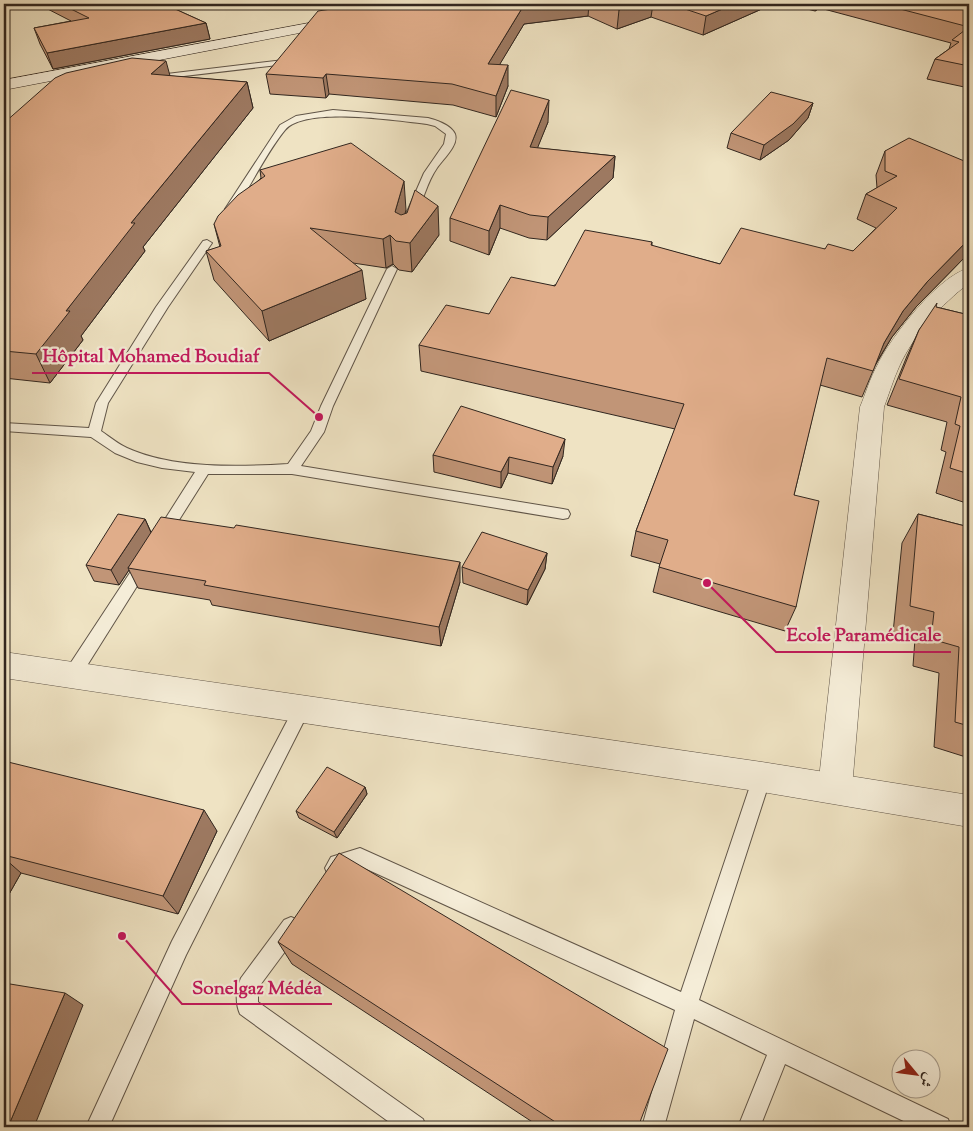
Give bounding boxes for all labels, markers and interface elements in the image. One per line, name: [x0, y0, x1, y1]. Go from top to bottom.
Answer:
callout: Hôpital Mohamed Boudiaf: [32, 339, 269, 373]
text: Hôpital Mohamed Boudiaf: [43, 344, 261, 371]
callout: Ecole Paramédicale: [776, 618, 951, 652]
text: Ecole Paramédicale: [787, 623, 942, 650]
callout: Sonelgaz Médéa: [182, 970, 332, 1004]
text: Sonelgaz Médéa: [192, 976, 322, 1003]
north arrow: [890, 1048, 940, 1098]
text: ش: [913, 1068, 938, 1090]

